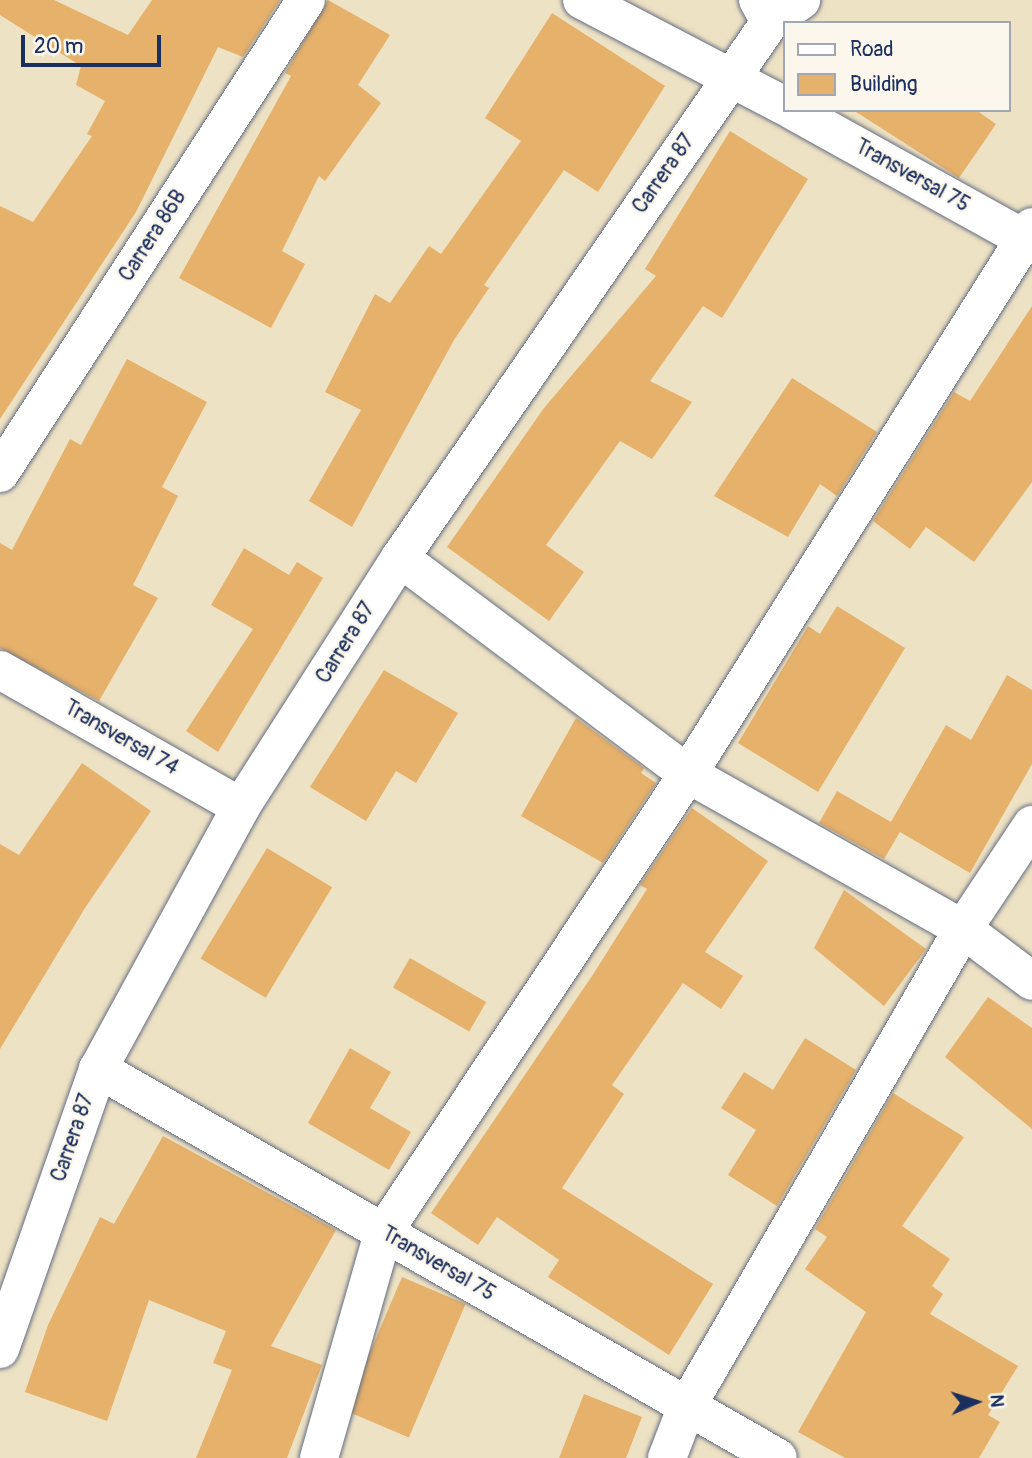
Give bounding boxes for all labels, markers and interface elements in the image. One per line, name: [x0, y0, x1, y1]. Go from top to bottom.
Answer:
scale bar: [24, 21, 164, 65]
legend: [783, 21, 1011, 112]
text: 20 m: [34, 33, 83, 60]
text: Road: [850, 36, 894, 63]
text: Building: [850, 71, 917, 98]
street label: Carrera 87: [628, 129, 700, 219]
street label: Transversal 75: [850, 134, 974, 218]
street label: Carrera 86B: [114, 185, 192, 287]
street label: Carrera 87: [311, 598, 381, 688]
street label: Transversal 74: [59, 695, 183, 781]
street label: Carrera 87: [46, 1091, 100, 1185]
street label: Transversal 75: [377, 1221, 499, 1307]
north arrow: [941, 1367, 1011, 1437]
text: N: [985, 1394, 1009, 1408]

